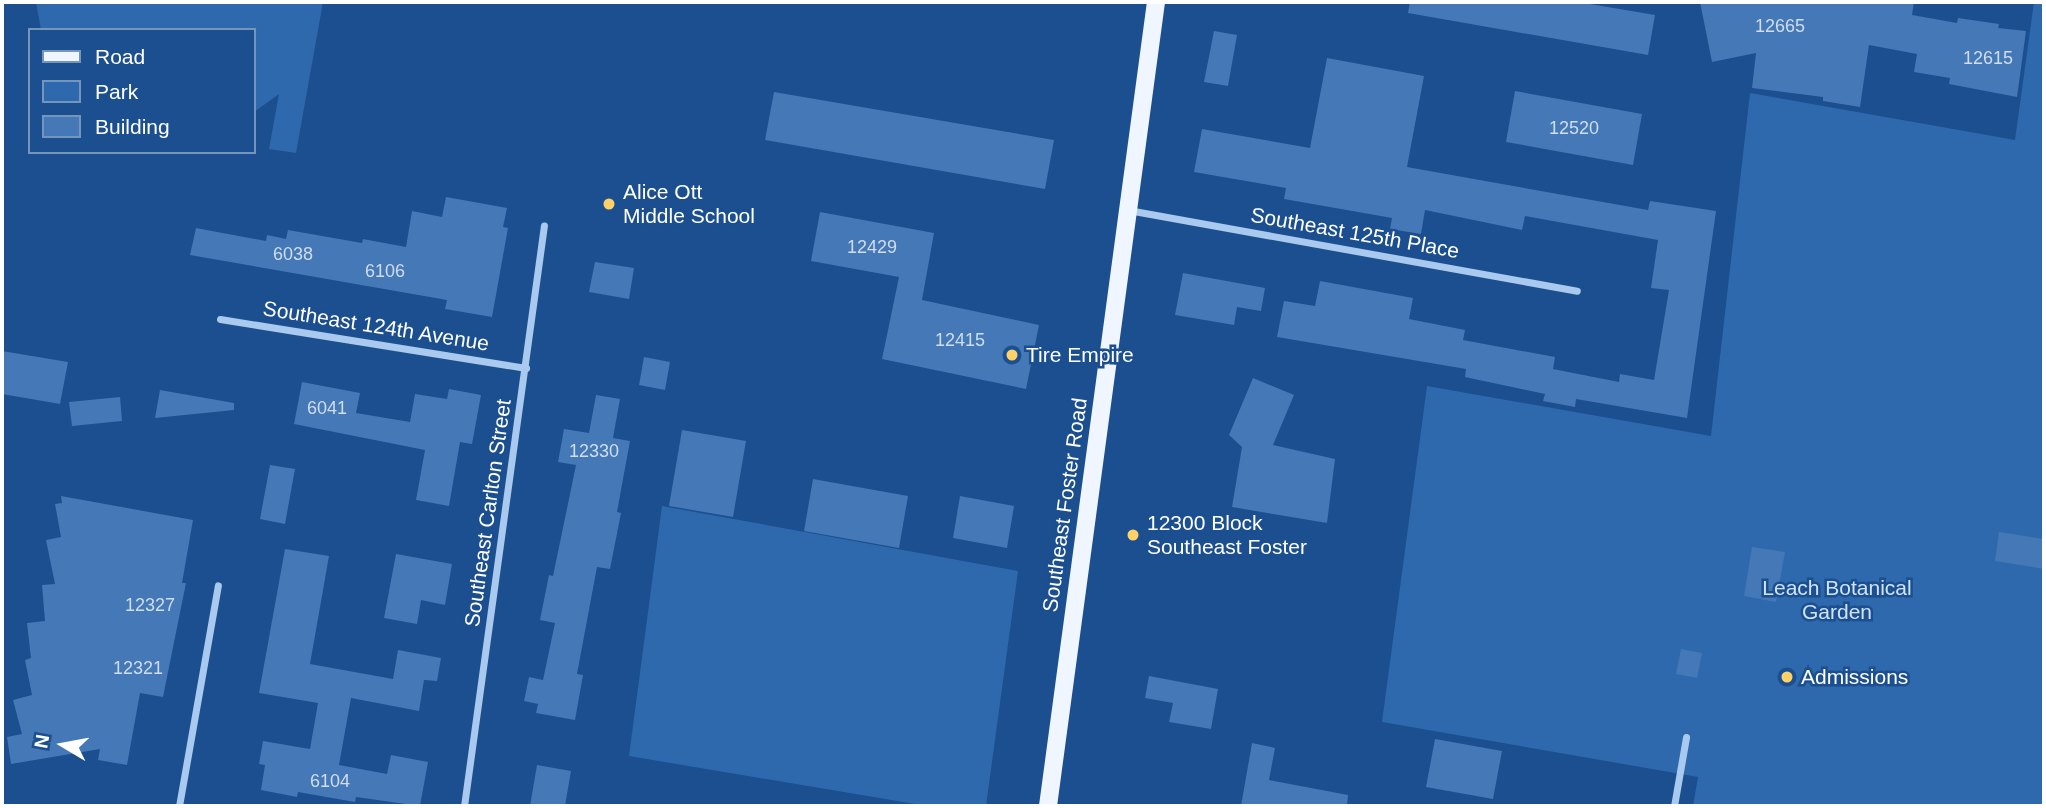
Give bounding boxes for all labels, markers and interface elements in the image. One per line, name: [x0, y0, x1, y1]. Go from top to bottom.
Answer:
house number: 12665: [1755, 15, 1805, 37]
legend: [28, 28, 256, 154]
text: Road: [95, 45, 145, 68]
house number: 12615: [1963, 47, 2013, 69]
text: Park: [95, 80, 138, 103]
text: Building: [95, 115, 170, 138]
house number: 12520: [1549, 117, 1599, 139]
place label: Alice Ott Middle School: [623, 179, 755, 229]
marker: Alice Ott Middle School: [601, 196, 617, 212]
street label: Southeast 125th Place: [1249, 202, 1461, 264]
house number: 12429: [847, 236, 897, 258]
house number: 6038: [273, 243, 313, 265]
house number: 6106: [365, 260, 405, 282]
street label: Southeast 124th Avenue: [261, 296, 491, 356]
house number: 12415: [935, 329, 985, 351]
place label: Tire Empire: [1026, 342, 1134, 368]
marker: Tire Empire: [1004, 347, 1020, 363]
street label: Southeast Foster Road: [1037, 396, 1093, 614]
house number: 6041: [307, 397, 347, 419]
street label: Southeast Carlton Street: [460, 397, 516, 629]
house number: 12330: [569, 440, 619, 462]
place label: 12300 Block Southeast Foster: [1147, 510, 1307, 560]
marker: 12300 Block Southeast Foster: [1125, 527, 1141, 543]
park label: Leach Botanical Garden: [1762, 575, 1912, 625]
house number: 12327: [125, 594, 175, 616]
house number: 12321: [113, 657, 163, 679]
place label: Admissions: [1801, 664, 1908, 690]
marker: Admissions: [1779, 669, 1795, 685]
north arrow: [28, 710, 98, 780]
text: N: [30, 733, 53, 750]
house number: 6104: [310, 770, 350, 792]

